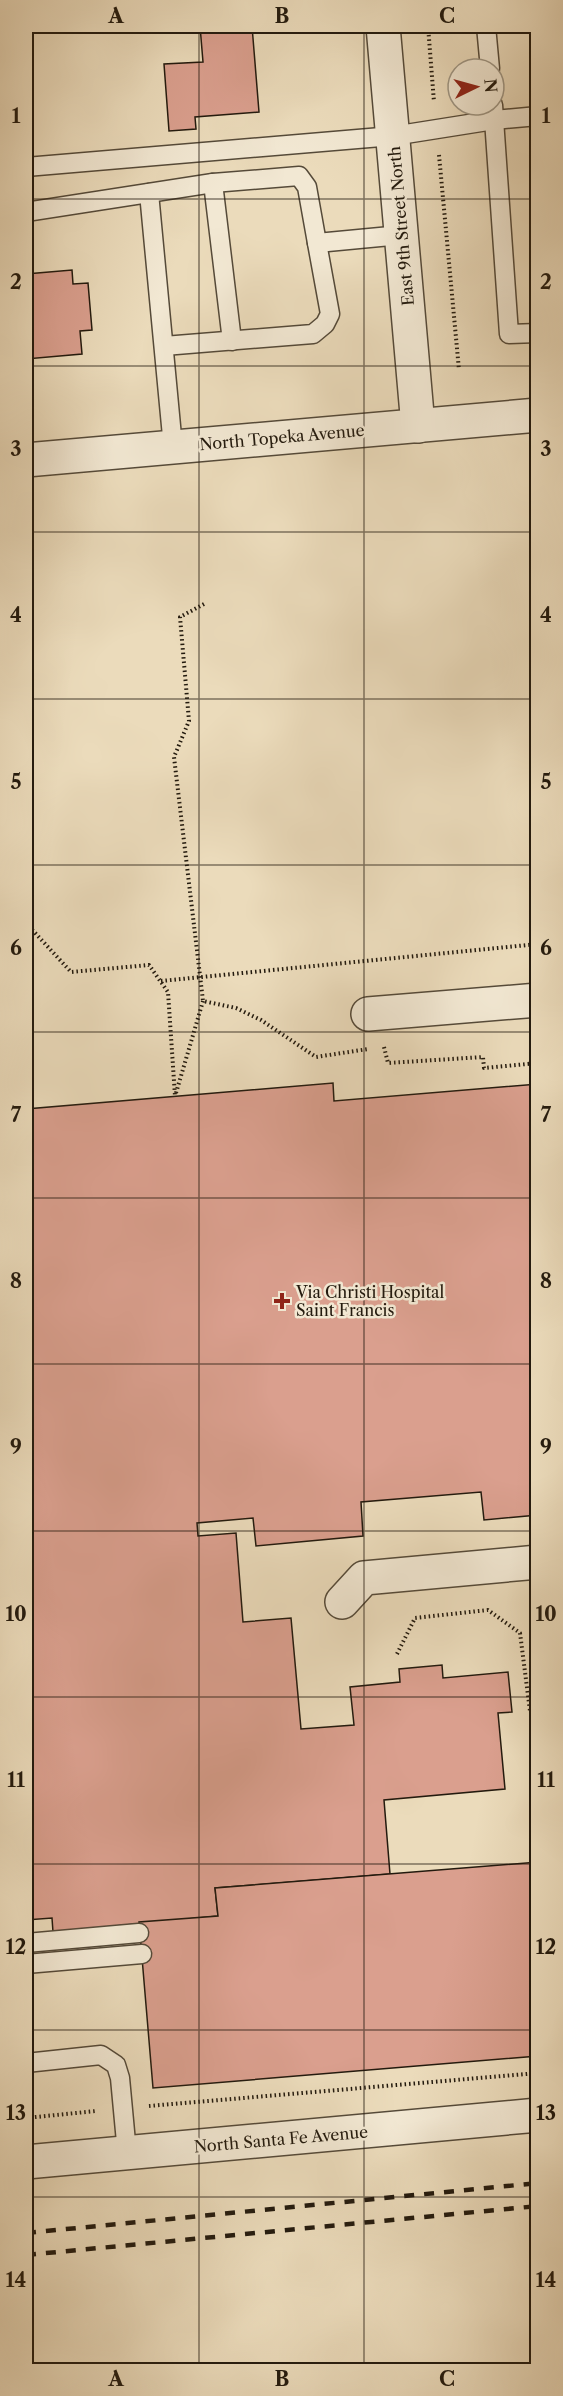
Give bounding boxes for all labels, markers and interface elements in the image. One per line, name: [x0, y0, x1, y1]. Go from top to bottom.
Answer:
text: A: [107, 4, 124, 28]
text: B: [275, 4, 290, 28]
text: C: [439, 4, 455, 28]
north arrow: [446, 57, 506, 117]
text: N: [480, 78, 502, 94]
text: 1: [12, 104, 21, 128]
text: 1: [542, 104, 551, 128]
street label: East 9th Street North: [384, 145, 418, 307]
text: 2: [10, 270, 22, 294]
text: 2: [540, 270, 552, 294]
street label: North Topeka Avenue: [199, 420, 365, 454]
text: 3: [10, 437, 22, 461]
text: 3: [540, 437, 552, 461]
text: 4: [10, 603, 22, 627]
text: 4: [540, 603, 552, 627]
text: 5: [10, 770, 22, 794]
text: 5: [540, 770, 552, 794]
text: 6: [10, 936, 22, 960]
text: 6: [540, 936, 552, 960]
text: 7: [11, 1103, 22, 1127]
text: 7: [541, 1103, 552, 1127]
text: 8: [10, 1269, 22, 1293]
text: 8: [540, 1269, 552, 1293]
place label: Via Christi Hospital Saint Francis: [295, 1282, 444, 1320]
marker: Via Christi Hospital Saint Francis: [273, 1292, 291, 1310]
text: 9: [10, 1435, 22, 1459]
text: 9: [540, 1435, 552, 1459]
text: 10: [5, 1602, 27, 1626]
text: 10: [535, 1602, 557, 1626]
text: 11: [7, 1768, 25, 1792]
text: 11: [537, 1768, 555, 1792]
text: 12: [6, 1935, 26, 1959]
text: 12: [536, 1935, 556, 1959]
text: 13: [6, 2101, 26, 2125]
text: 13: [536, 2101, 556, 2125]
street label: North Santa Fe Avenue: [193, 2121, 369, 2157]
text: 14: [6, 2268, 26, 2292]
text: 14: [536, 2268, 556, 2292]
text: A: [107, 2367, 124, 2391]
text: B: [275, 2367, 290, 2391]
text: C: [439, 2367, 455, 2391]

